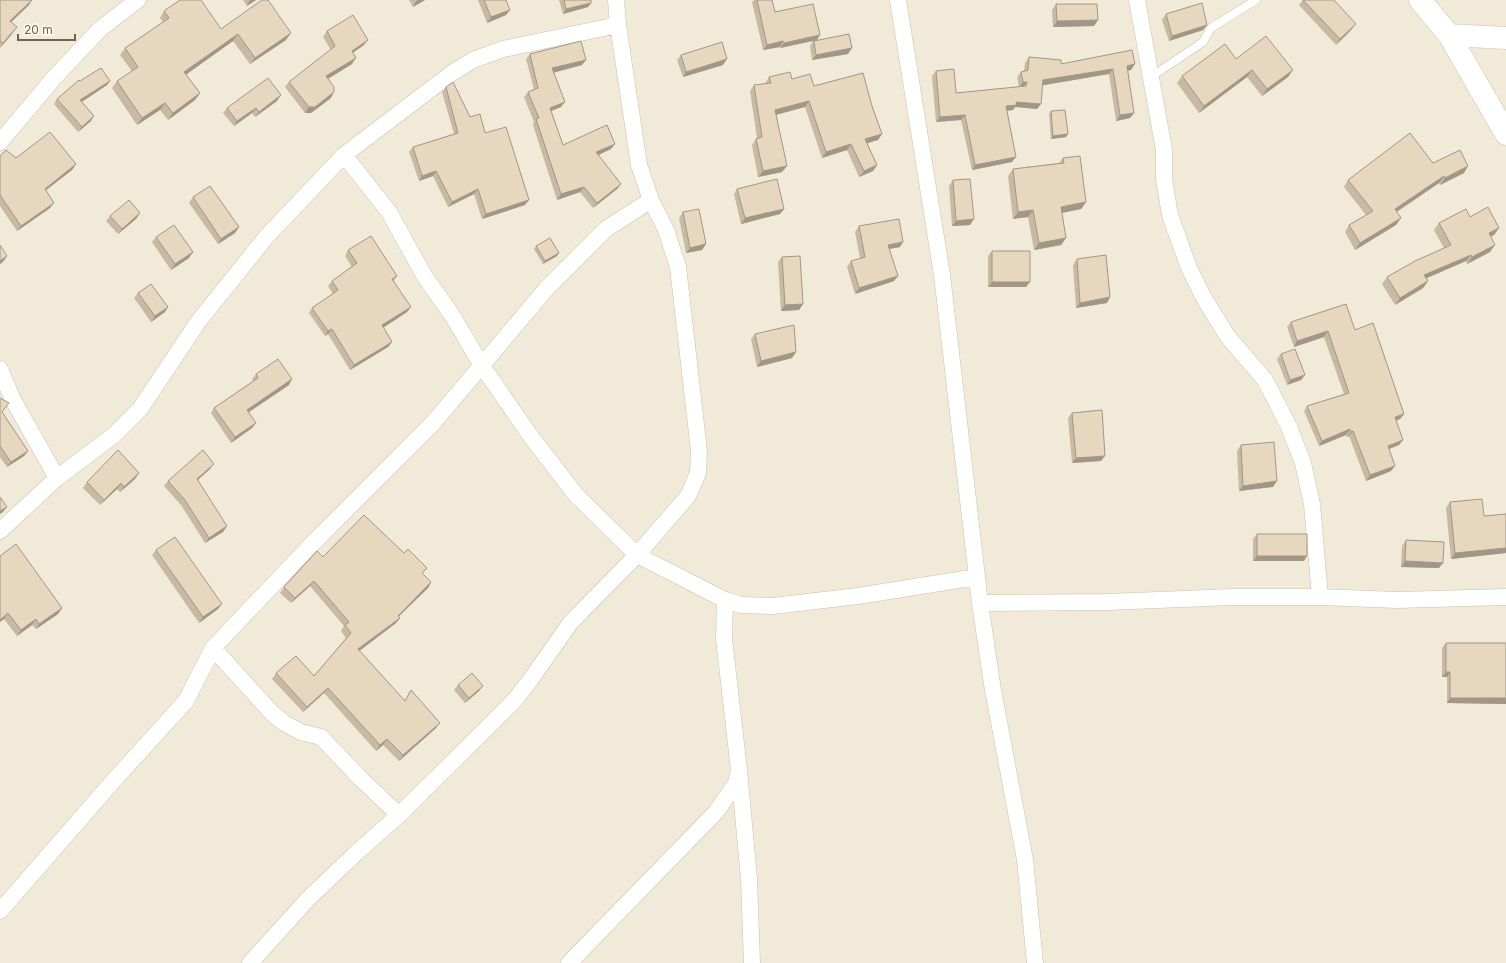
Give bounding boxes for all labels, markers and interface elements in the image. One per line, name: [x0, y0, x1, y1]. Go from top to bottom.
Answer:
scale bar: [18, 16, 75, 42]
text: 20 m: [24, 22, 53, 37]

